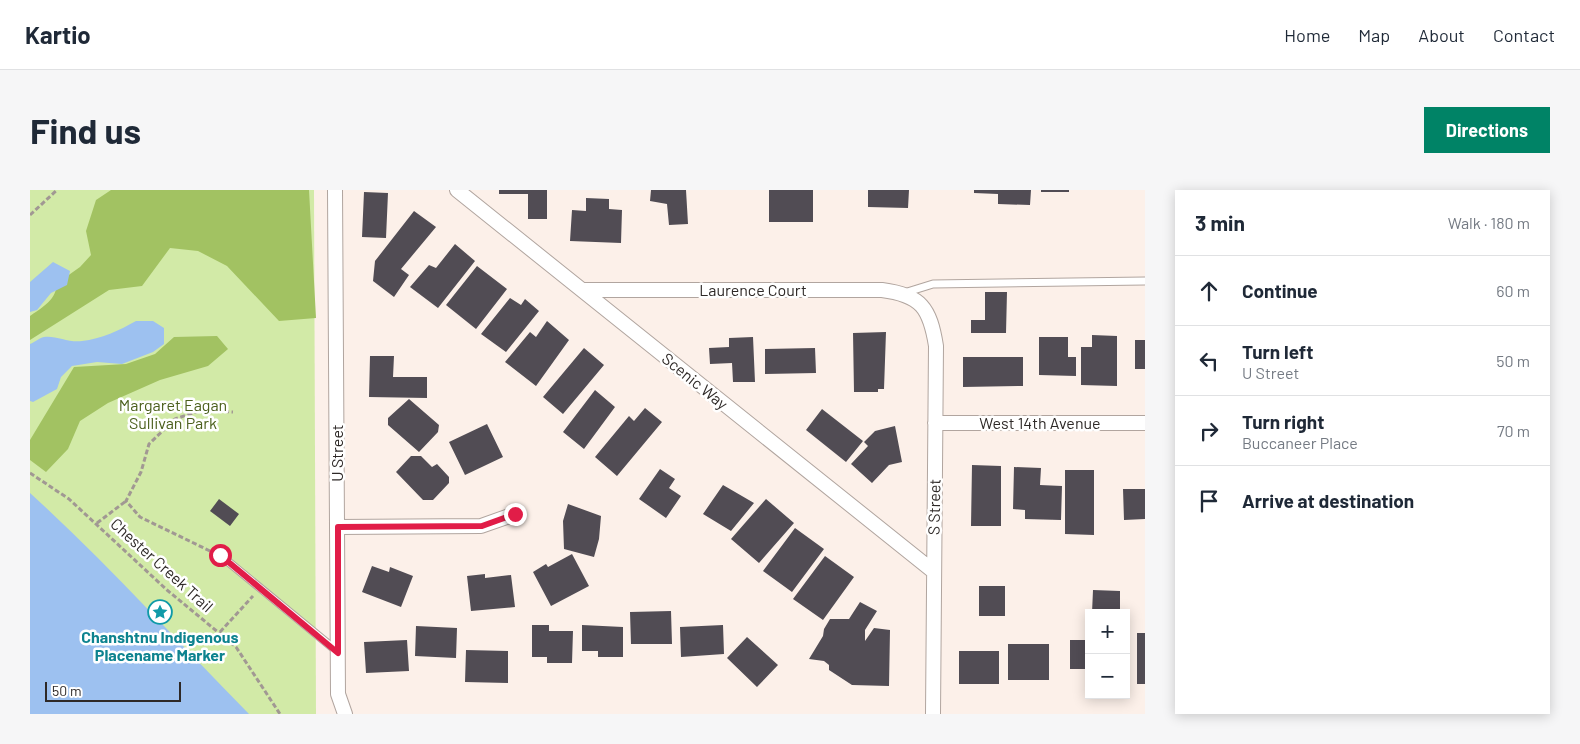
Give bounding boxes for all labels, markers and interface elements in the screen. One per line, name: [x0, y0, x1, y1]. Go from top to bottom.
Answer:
text: Kartio: [25, 20, 91, 49]
text: Home: [1284, 24, 1330, 46]
text: Map: [1358, 24, 1390, 46]
text: About: [1418, 24, 1465, 46]
text: Contact: [1493, 24, 1555, 46]
button: Directions: [1424, 107, 1550, 153]
text: Find us: [30, 109, 141, 151]
text: 3 min: [1195, 210, 1245, 235]
text: Walk · 180 m: [1448, 213, 1530, 232]
icon: ahead: [1195, 277, 1223, 305]
text: Continue: [1242, 279, 1318, 302]
street label: Laurence Court: [699, 280, 807, 299]
text: 60 m: [1496, 281, 1530, 300]
text: Turn left: [1242, 340, 1313, 363]
icon: left: [1195, 347, 1223, 375]
street label: Scenic Way: [659, 348, 733, 413]
text: 50 m: [1496, 351, 1530, 370]
text: U Street: [1242, 363, 1299, 382]
park label: Margaret Eagan Sullivan Park: [119, 395, 227, 432]
text: Turn right: [1242, 410, 1324, 433]
street label: West 14th Avenue: [979, 413, 1101, 432]
icon: right: [1195, 417, 1223, 445]
text: 70 m: [1497, 421, 1530, 440]
street label: U Street: [327, 424, 346, 482]
text: Buccaneer Place: [1242, 433, 1358, 452]
street label: S Street: [924, 479, 943, 535]
icon: arrive: [1195, 487, 1223, 515]
text: Arrive at destination: [1242, 489, 1414, 512]
route end: [504, 503, 527, 526]
street label: Chester Creek Trail: [107, 514, 217, 616]
route start: [209, 544, 232, 567]
place icon: Chanshtnu Indigenous Placename Marker: [147, 599, 173, 625]
map controls: [1085, 609, 1130, 699]
button: +: [1085, 609, 1130, 654]
place label: Chanshtnu Indigenous Placename Marker: [81, 627, 239, 664]
button: −: [1085, 654, 1130, 699]
scale bar: [45, 679, 181, 702]
text: 50 m: [52, 682, 81, 699]

